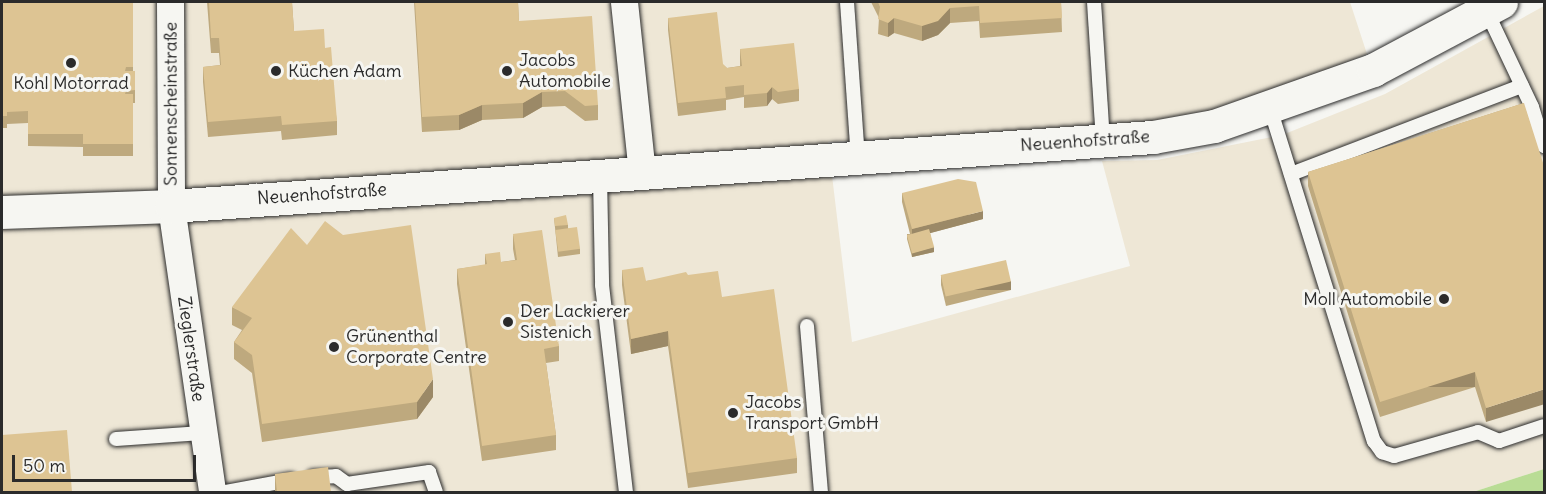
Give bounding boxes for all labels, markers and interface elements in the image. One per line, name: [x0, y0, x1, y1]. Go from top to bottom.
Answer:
street label: Sonnenscheinstraße: [160, 22, 182, 186]
place label: Jacobs Automobile: [519, 50, 611, 92]
marker: Kohl Motorrad: [64, 56, 78, 70]
place label: Küchen Adam: [288, 60, 402, 82]
marker: Küchen Adam: [269, 64, 283, 78]
marker: Jacobs Automobile: [500, 64, 514, 78]
place label: Kohl Motorrad: [13, 72, 129, 94]
street label: Neuenhofstraße: [1019, 126, 1151, 156]
street label: Neuenhofstraße: [256, 179, 388, 209]
place label: Moll Automobile: [1303, 288, 1432, 310]
marker: Moll Automobile: [1437, 292, 1451, 306]
street label: Zieglerstraße: [173, 295, 209, 403]
place label: Der Lackierer Sistenich: [520, 301, 630, 344]
marker: Der Lackierer Sistenich: [501, 315, 515, 329]
place label: Grünenthal Corporate Centre: [346, 326, 487, 368]
marker: Grünenthal Corporate Centre: [327, 340, 341, 354]
place label: Jacobs Transport GmbH: [745, 392, 879, 434]
marker: Jacobs Transport GmbH: [726, 406, 740, 420]
scale bar: [15, 443, 200, 481]
text: 50 m: [23, 454, 65, 477]

